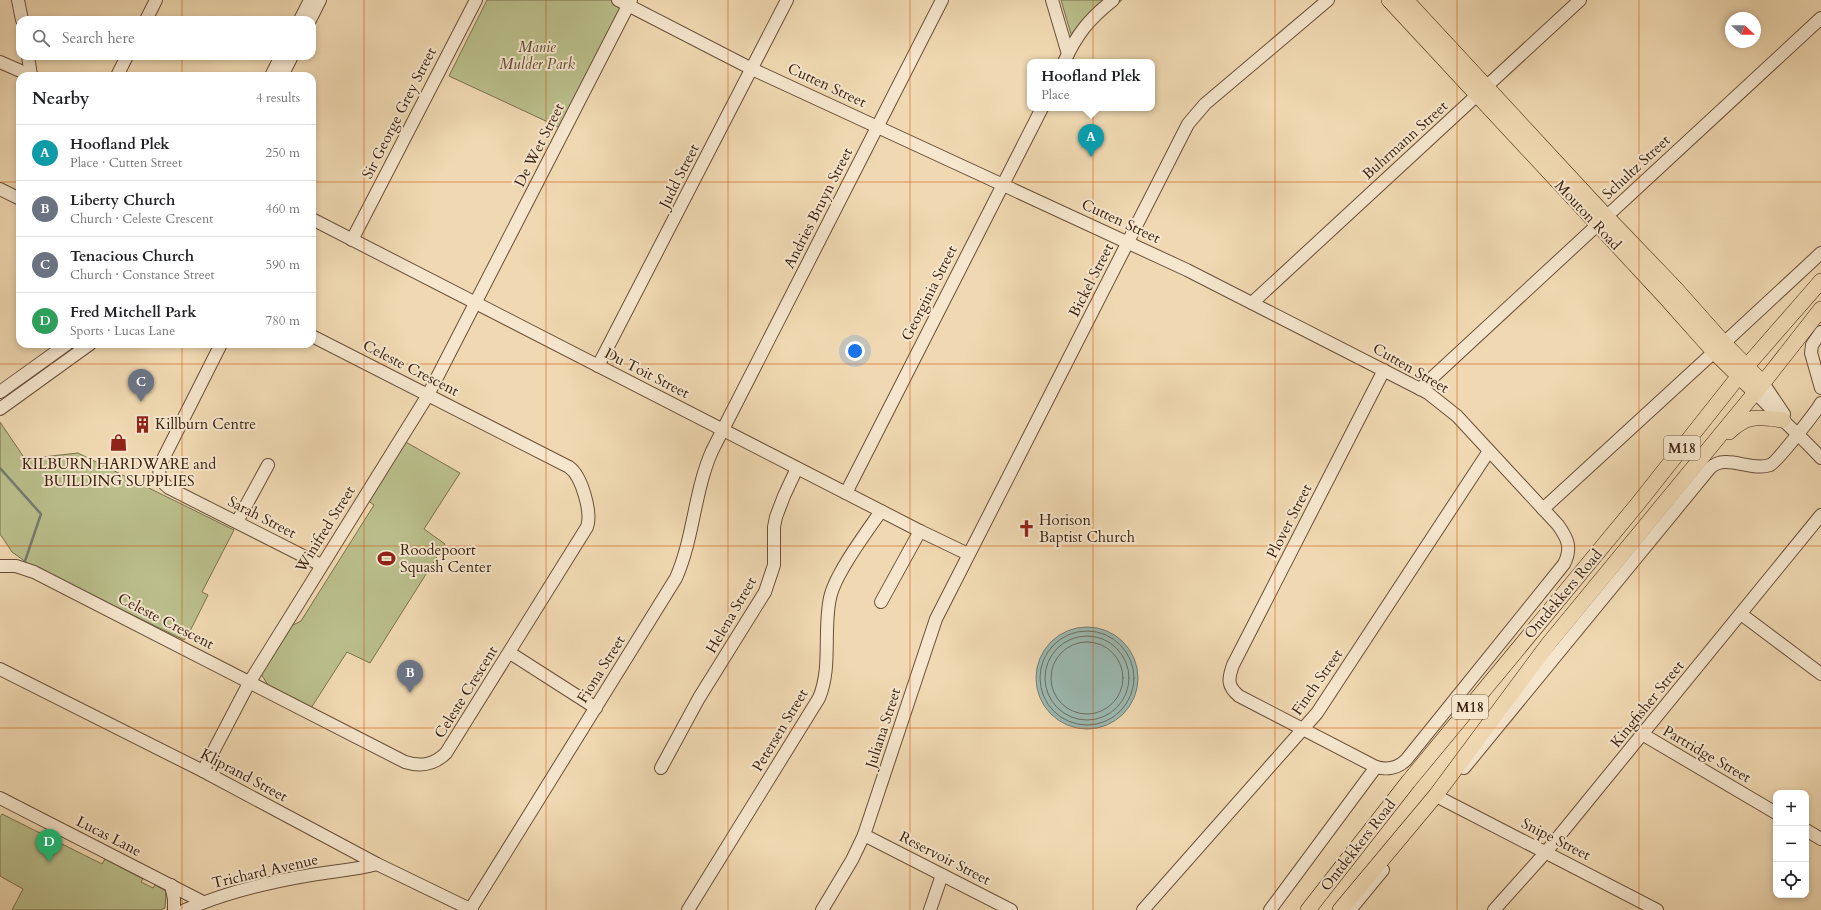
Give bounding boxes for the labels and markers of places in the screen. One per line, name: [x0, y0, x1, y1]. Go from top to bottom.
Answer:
pin: A: [1078, 124, 1104, 157]
pin: C: [128, 369, 154, 402]
building icon: Killburn Centre: [132, 414, 152, 434]
place label: Killburn Centre: [155, 414, 256, 434]
shop icon: KILBURN HARDWARE and BUILDING SUPPLIES: [109, 433, 129, 453]
place label: KILBURN HARDWARE and BUILDING SUPPLIES: [22, 454, 216, 491]
place label: Horison Baptist Church: [1039, 510, 1136, 547]
church icon: Horison Baptist Church: [1016, 519, 1036, 539]
place label: Roodepoort Squash Center: [400, 540, 492, 577]
sports icon: Roodepoort Squash Center: [377, 549, 397, 569]
pin: B: [397, 660, 423, 693]
pin: D: [36, 829, 62, 862]

